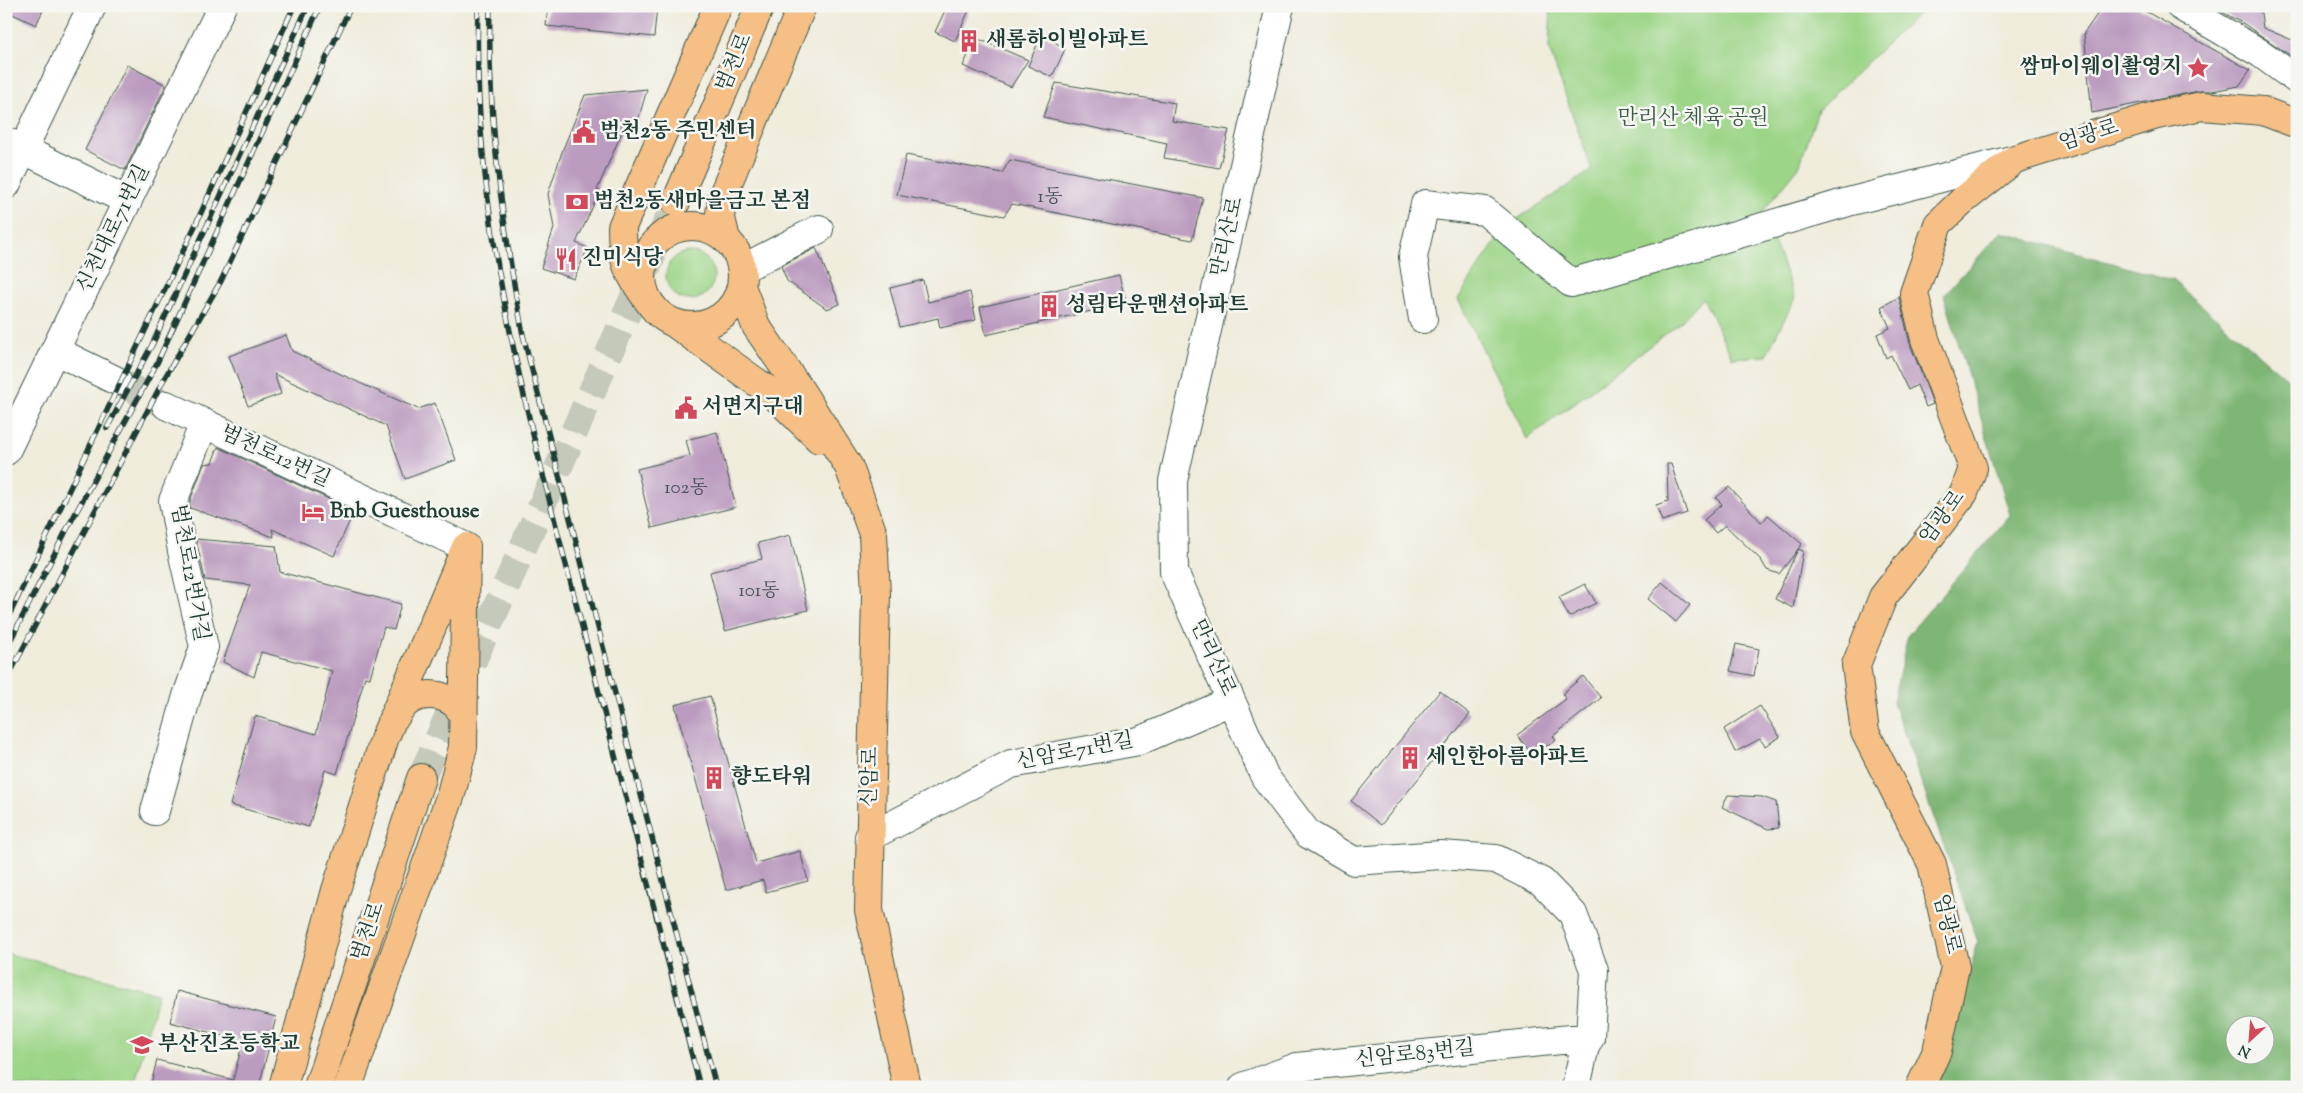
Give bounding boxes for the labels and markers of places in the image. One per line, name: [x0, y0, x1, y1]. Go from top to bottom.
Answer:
place label: 새롬하이빌아파트: [986, 26, 1148, 56]
building icon: 새롬하이빌아파트: [956, 28, 982, 54]
place label: 쌈마이웨이촬영지: [2020, 53, 2182, 83]
place icon: 쌈마이웨이촬영지: [2185, 55, 2211, 81]
place label: 범천2동 주민센터: [600, 117, 756, 147]
public building icon: 범천2동 주민센터: [571, 119, 597, 145]
place label: 범천2동새마을금고 본점: [594, 187, 811, 217]
bank icon: 범천2동새마을금고 본점: [564, 189, 590, 215]
place label: 진미식당: [582, 244, 664, 274]
restaurant icon: 진미식당: [553, 246, 579, 272]
place label: 성림타운맨션아파트: [1066, 291, 1249, 321]
building icon: 성림타운맨션아파트: [1036, 293, 1062, 319]
place label: 서면지구대: [702, 393, 803, 423]
public building icon: 서면지구대: [673, 395, 699, 421]
place label: Bnb Guesthouse: [330, 497, 480, 527]
hotel icon: Bnb Guesthouse: [300, 499, 326, 525]
place label: 세인한아름아파트: [1426, 743, 1588, 773]
building icon: 세인한아름아파트: [1397, 745, 1423, 771]
place label: 향도타워: [731, 763, 812, 793]
building icon: 향도타워: [701, 765, 727, 791]
place label: 부산진초등학교: [158, 1030, 300, 1060]
school or university icon: 부산진초등학교: [129, 1032, 155, 1058]

